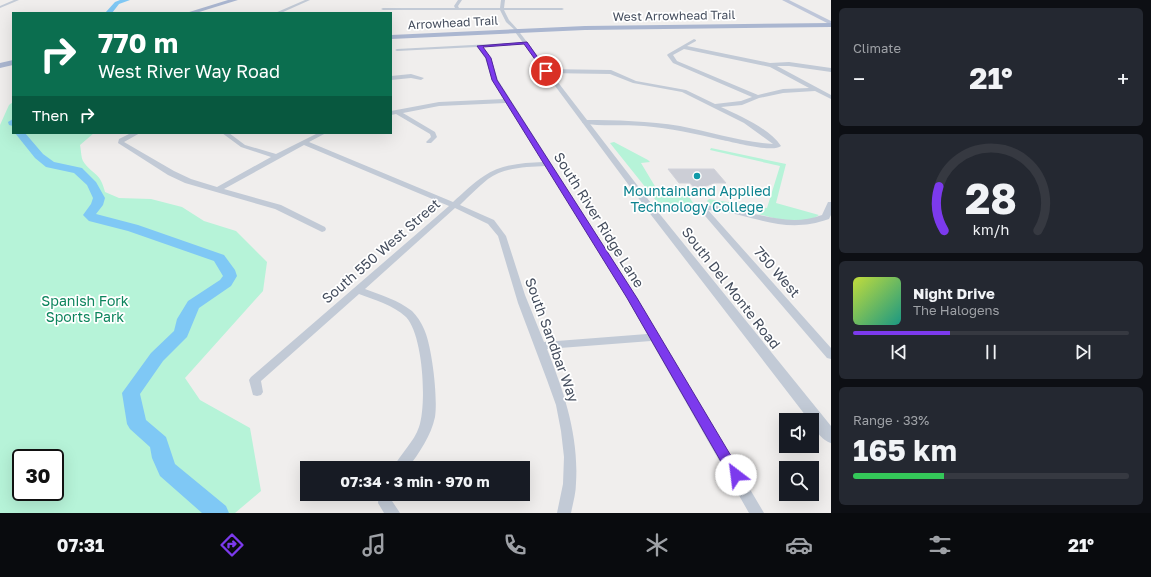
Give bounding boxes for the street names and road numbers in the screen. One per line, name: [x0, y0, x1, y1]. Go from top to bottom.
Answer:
street label: West Arrowhead Trail: [613, 7, 736, 24]
street label: Arrowhead Trail: [407, 13, 499, 32]
street label: South River Ridge Lane: [551, 149, 648, 291]
street label: South 550 West Street: [318, 195, 443, 307]
street label: South Del Monte Road: [679, 223, 784, 352]
street label: 750 West: [751, 243, 804, 301]
street label: South Sandbar Way: [522, 275, 583, 405]

